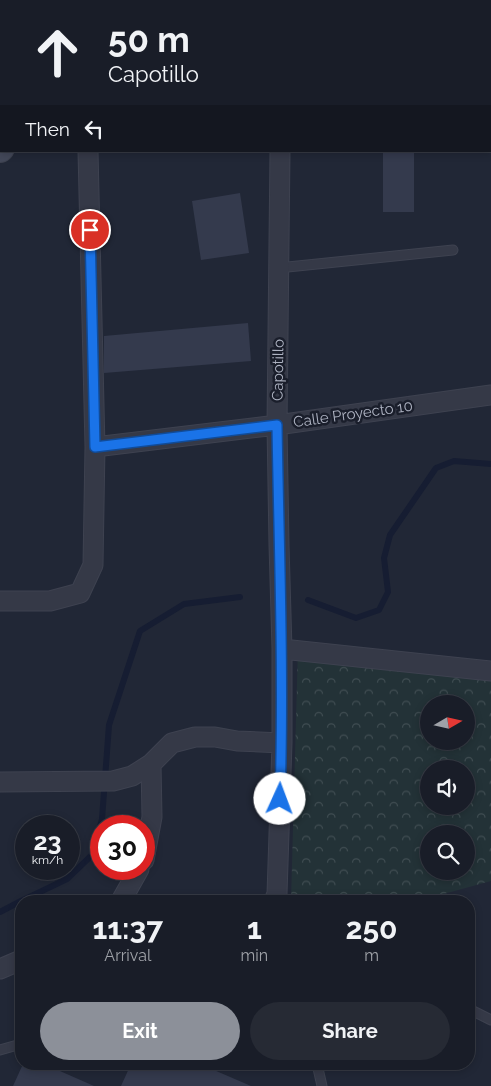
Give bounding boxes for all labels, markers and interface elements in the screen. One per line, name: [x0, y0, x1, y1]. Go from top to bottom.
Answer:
text: 50 m: [108, 19, 190, 60]
icon: ahead: [25, 20, 90, 85]
text: Capotillo: [108, 61, 199, 87]
icon: left: [80, 115, 108, 143]
text: Then: [25, 118, 70, 140]
pin: [69, 209, 111, 251]
icon: arrive: [76, 216, 104, 244]
street label: Capotillo: [268, 339, 288, 401]
street label: Calle Proyecto 10: [292, 397, 414, 431]
north arrow: [420, 695, 475, 750]
map controls: [420, 695, 475, 880]
button: sound: [420, 760, 475, 815]
position arrow: [253, 772, 305, 824]
speed limit sign: 30: [90, 815, 155, 880]
button: search: [420, 825, 475, 880]
text: 23: [33, 826, 62, 856]
text: km/h: [32, 853, 63, 867]
text: 11:37: [92, 911, 163, 946]
text: 1: [247, 911, 262, 946]
text: 250: [346, 911, 398, 946]
text: Arrival: [104, 946, 151, 965]
text: min: [241, 946, 268, 965]
text: m: [364, 946, 379, 965]
button: Exit: [40, 1002, 240, 1060]
button: Share: [250, 1002, 450, 1060]

